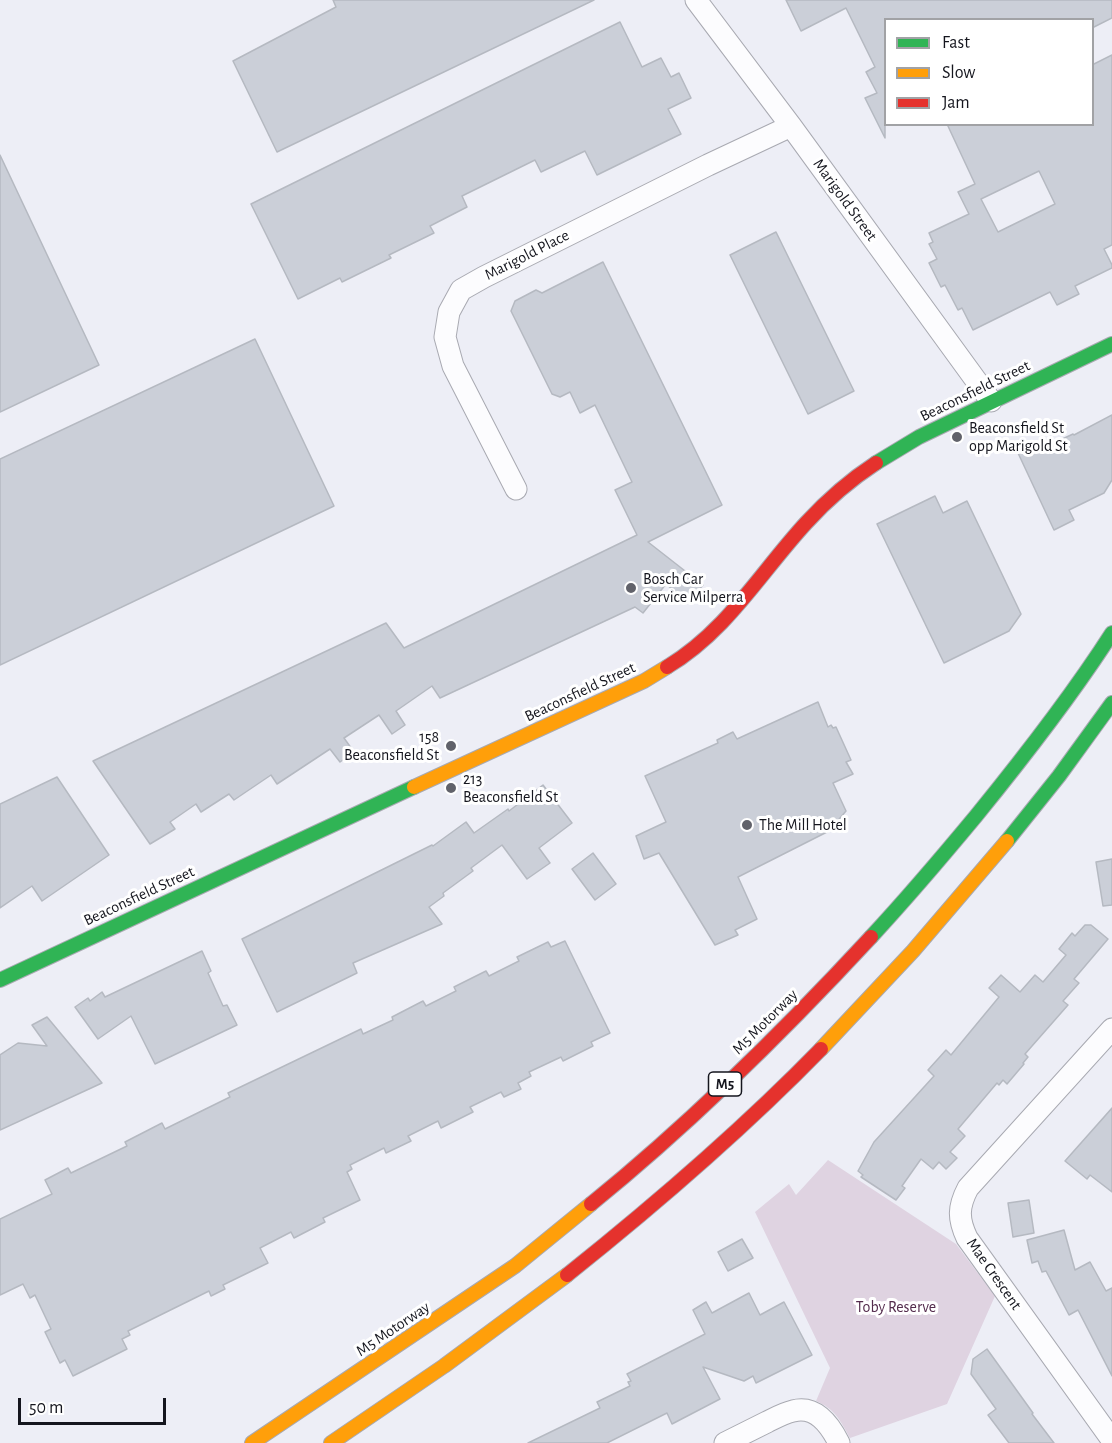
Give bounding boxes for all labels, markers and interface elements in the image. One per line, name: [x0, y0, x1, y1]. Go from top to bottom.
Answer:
legend: [884, 18, 1094, 126]
text: Fast: [942, 34, 970, 52]
text: Slow: [942, 64, 975, 82]
text: Jam: [942, 94, 970, 112]
street label: Marigold Street: [809, 155, 881, 245]
street label: Marigold Place: [481, 225, 573, 285]
street label: Beaconsfield Street: [917, 356, 1033, 426]
place label: Beaconsfield St opp Marigold St: [969, 418, 1068, 456]
marker: Beaconsfield St opp Marigold St: [950, 430, 964, 444]
place label: Bosch Car Service Milperra: [643, 569, 743, 607]
marker: Bosch Car Service Milperra: [624, 581, 638, 595]
street label: Beaconsfield Street: [522, 658, 638, 726]
place label: 158 Beaconsfield St: [344, 727, 439, 765]
marker: 158 Beaconsfield St: [444, 739, 458, 753]
place label: 213 Beaconsfield St: [463, 769, 558, 807]
marker: 213 Beaconsfield St: [444, 781, 458, 795]
place label: The Mill Hotel: [759, 815, 847, 835]
marker: The Mill Hotel: [740, 818, 754, 832]
street label: Beaconsfield Street: [81, 862, 197, 930]
street label: M5 Motorway: [728, 985, 802, 1059]
road number: M5: [708, 1072, 742, 1096]
street label: Mae Crescent: [962, 1234, 1026, 1314]
street label: M5 Motorway: [353, 1297, 433, 1361]
park label: Toby Reserve: [856, 1297, 936, 1317]
scale bar: [21, 1386, 170, 1424]
text: 50 m: [29, 1399, 63, 1417]

